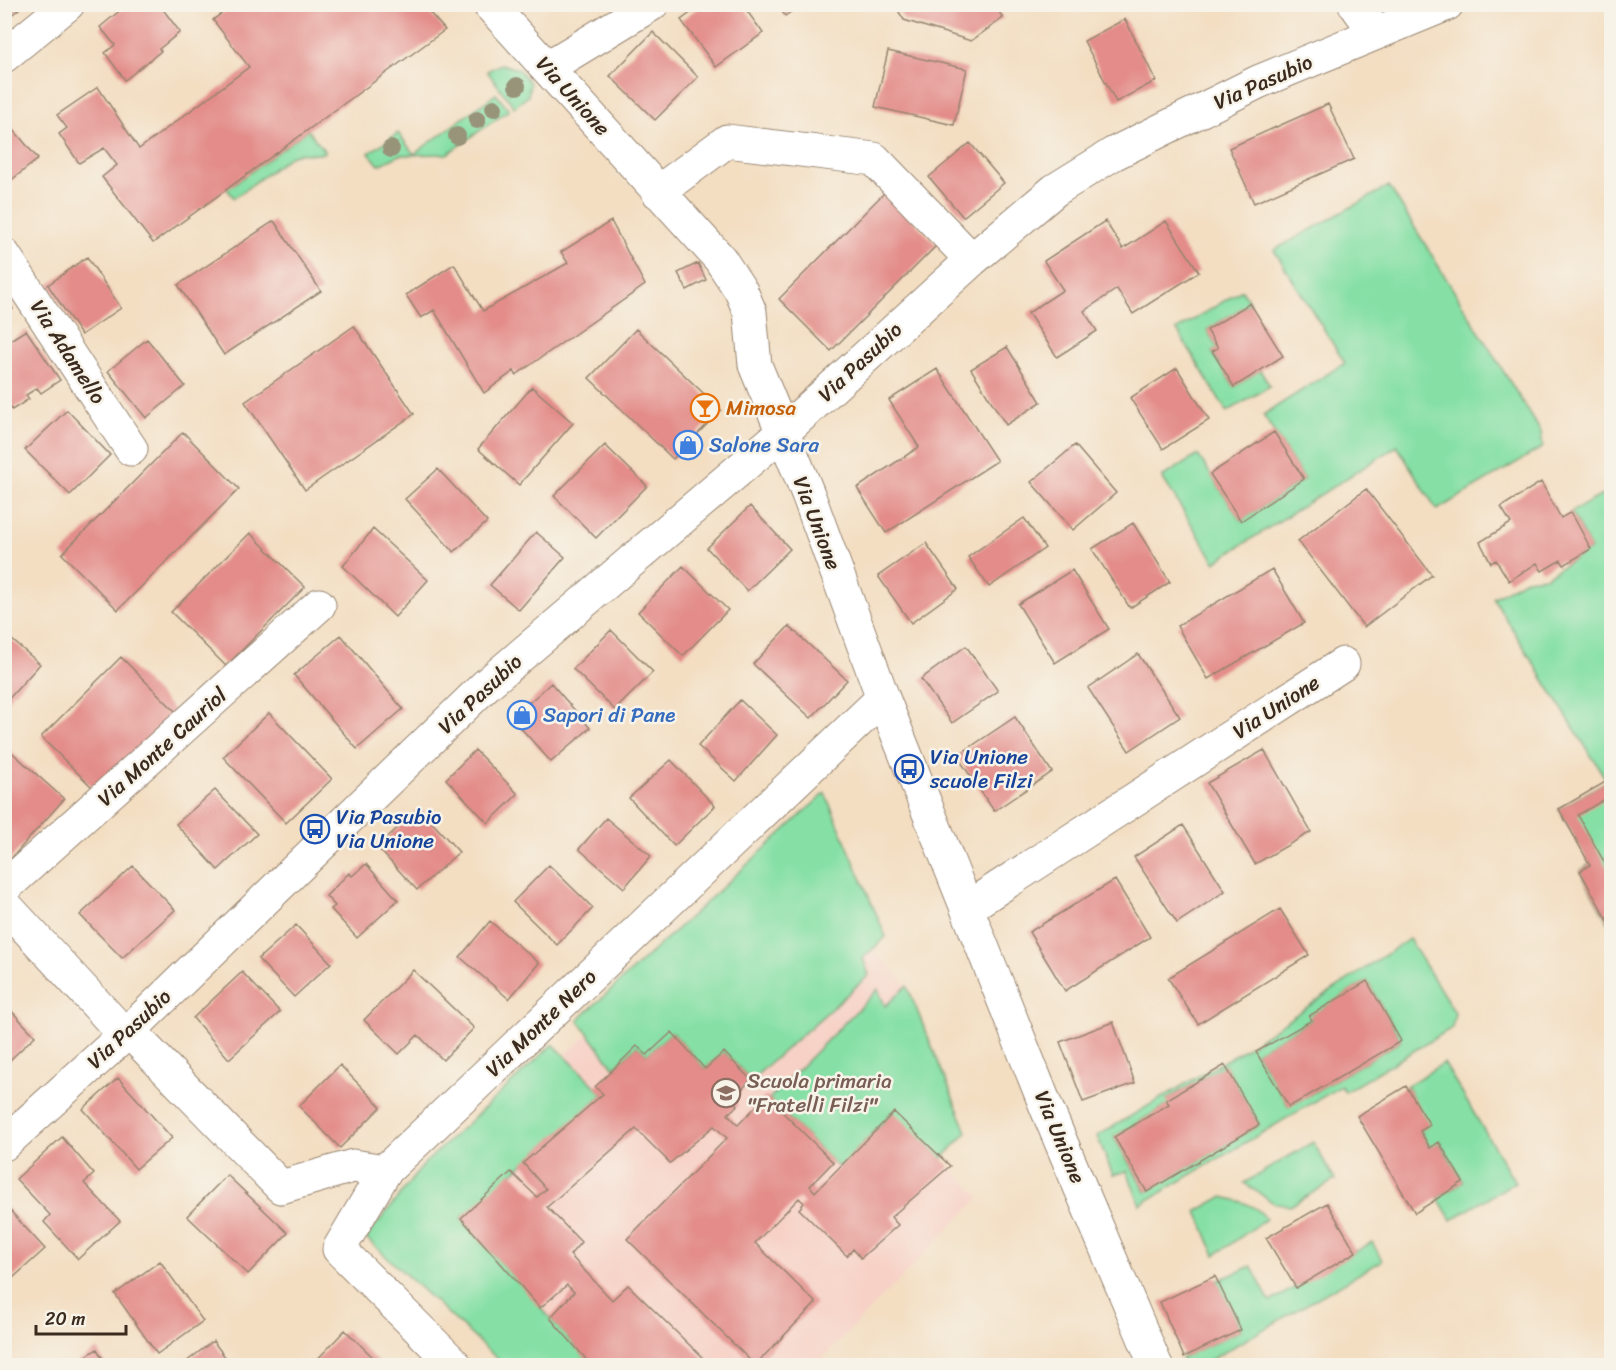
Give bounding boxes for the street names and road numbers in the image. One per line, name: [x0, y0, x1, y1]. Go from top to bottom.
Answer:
street label: Via Pasubio: [1207, 43, 1319, 121]
street label: Via Unione: [526, 47, 620, 145]
street label: Via Adamello: [20, 292, 117, 413]
street label: Via Pasubio: [808, 312, 912, 412]
street label: Via Unione: [782, 470, 852, 576]
street label: Via Pasubio: [428, 644, 532, 744]
street label: Via Unione: [1225, 664, 1328, 750]
street label: Via Monte Cauriol: [88, 677, 237, 816]
street label: Via Monte Nero: [476, 959, 606, 1087]
street label: Via Pasubio: [77, 979, 181, 1079]
street label: Via Unione: [1023, 1084, 1097, 1190]

